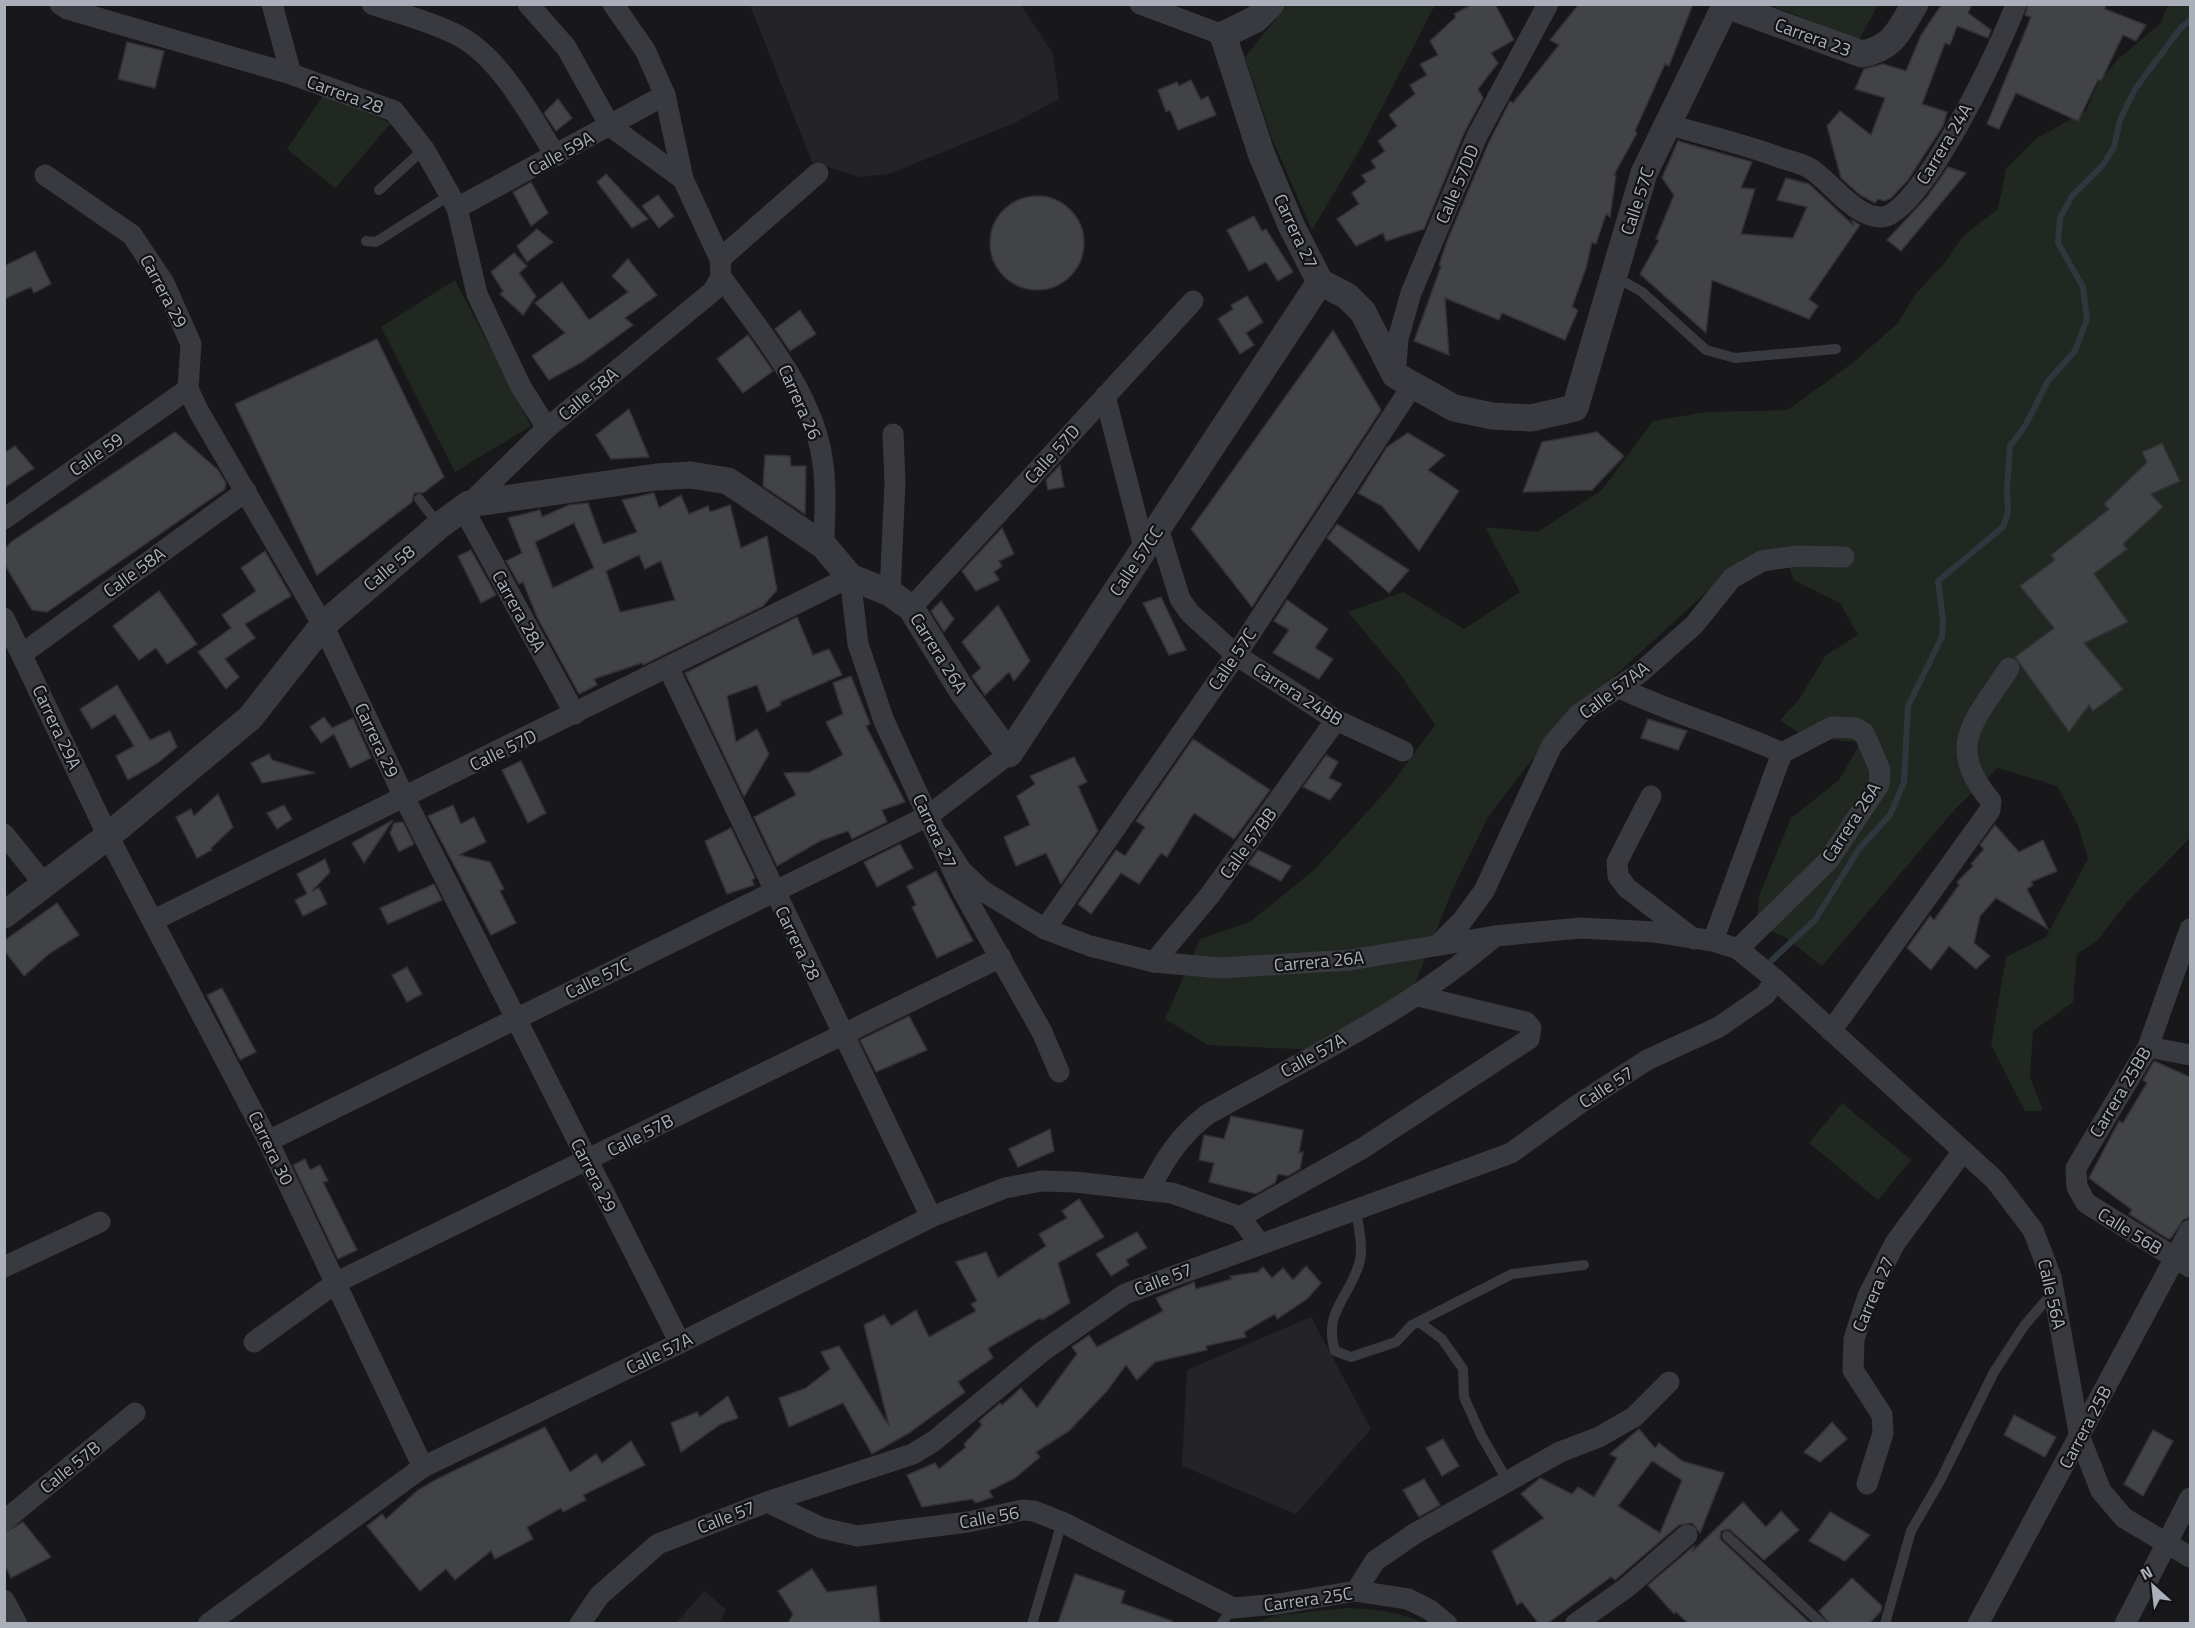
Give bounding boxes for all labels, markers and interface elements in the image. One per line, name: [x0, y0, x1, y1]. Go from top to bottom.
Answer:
street label: Carrera 23: [1771, 11, 1855, 63]
street label: Carrera 28: [303, 68, 387, 120]
street label: Carrera 24A: [1909, 98, 1979, 190]
street label: Calle 59A: [523, 124, 599, 182]
street label: Calle 57DD: [1428, 140, 1486, 228]
street label: Calle 57C: [1613, 163, 1661, 239]
street label: Carrera 27: [1267, 189, 1325, 273]
street label: Carrera 29: [133, 250, 195, 332]
street label: Carrera 26: [771, 360, 829, 444]
street label: Calle 58A: [552, 361, 624, 427]
street label: Calle 57D: [1018, 418, 1086, 490]
street label: Calle 59: [64, 426, 128, 482]
street label: Calle 57CC: [1103, 520, 1170, 602]
street label: Calle 58: [357, 538, 421, 598]
street label: Calle 58A: [97, 540, 171, 604]
street label: Carrera 28A: [485, 565, 553, 657]
street label: Carrera 26A: [904, 608, 975, 699]
street label: Calle 57C: [1201, 622, 1263, 696]
street label: Calle 57AA: [1573, 654, 1655, 725]
street label: Carrera 24BB: [1248, 656, 1348, 732]
street label: Carrera 29A: [26, 680, 88, 774]
street label: Carrera 29: [348, 698, 406, 782]
street label: Calle 57D: [465, 722, 541, 778]
street label: Carrera 26A: [1815, 777, 1887, 867]
street label: Carrera 27: [906, 789, 964, 873]
street label: Calle 57BB: [1213, 802, 1283, 884]
street label: Carrera 28: [768, 901, 828, 985]
street label: Carrera 26A: [1273, 944, 1365, 978]
street label: Calle 57C: [561, 950, 636, 1006]
street label: Calle 57A: [1275, 1026, 1351, 1084]
street label: Carrera 25BB: [2082, 1041, 2158, 1143]
street label: Calle 57: [1573, 1059, 1639, 1115]
street label: Carrera 30: [241, 1106, 301, 1190]
street label: Calle 57B: [602, 1107, 678, 1163]
street label: Carrera 29: [564, 1133, 624, 1217]
street label: Calle 56B: [2093, 1201, 2167, 1261]
street label: Carrera 27: [1845, 1252, 1901, 1336]
street label: Calle 57: [1130, 1256, 1196, 1302]
street label: Calle 56A: [2031, 1256, 2073, 1332]
street label: Calle 57A: [621, 1325, 697, 1381]
street label: Carrera 25B: [2052, 1381, 2118, 1473]
street label: Calle 57B: [34, 1434, 106, 1500]
street label: Calle 57: [693, 1494, 759, 1540]
street label: Calle 56: [957, 1498, 1021, 1536]
north arrow: [2123, 1556, 2183, 1616]
text: N: [2136, 1559, 2157, 1586]
street label: Carrera 25C: [1262, 1579, 1354, 1619]

